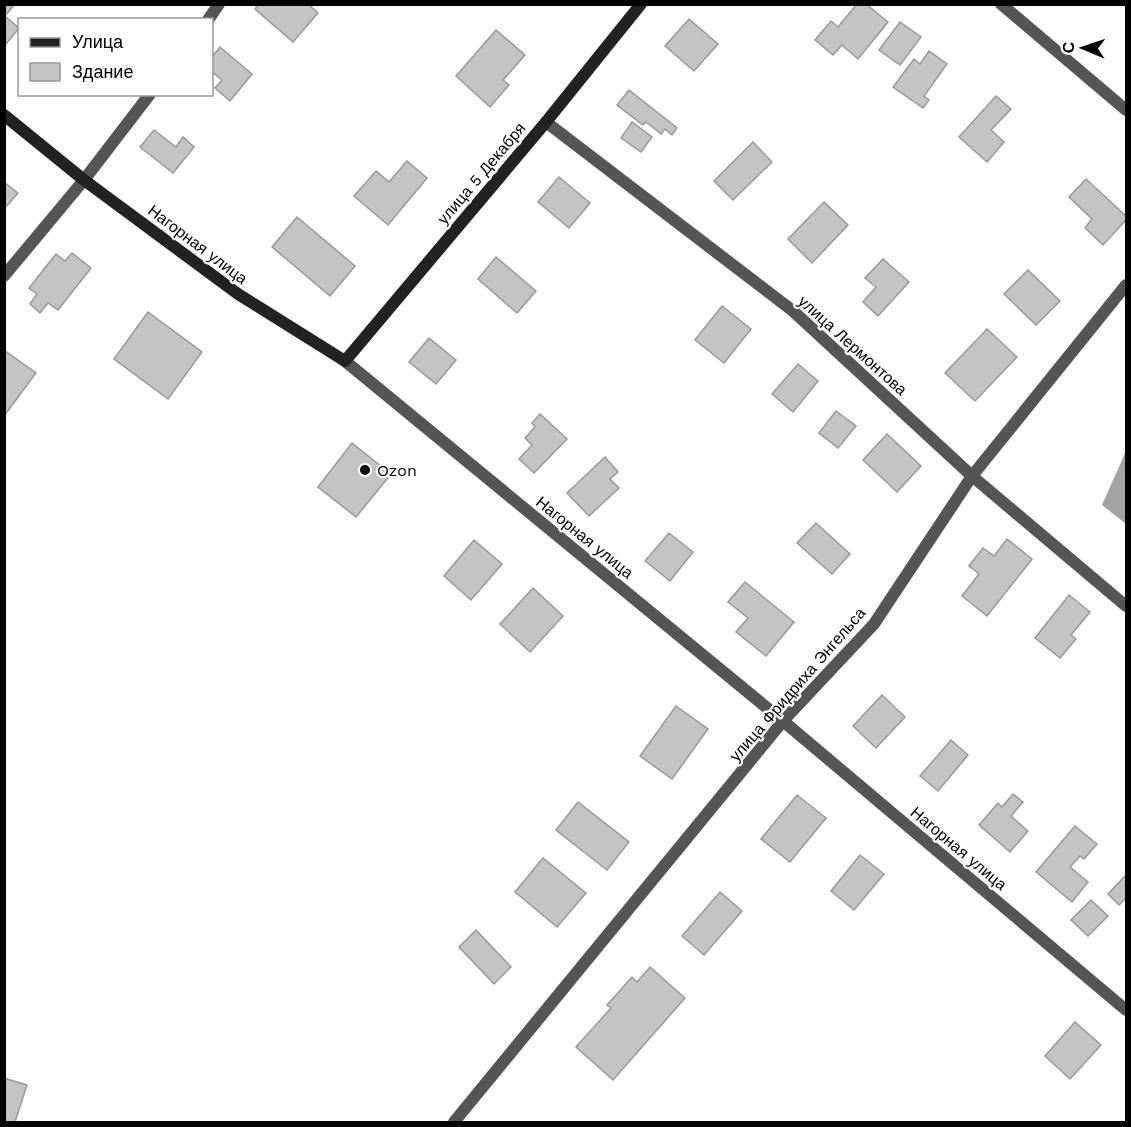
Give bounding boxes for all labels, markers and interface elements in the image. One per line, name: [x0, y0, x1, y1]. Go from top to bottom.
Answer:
legend: [18, 18, 213, 96]
north arrow: [1053, 18, 1113, 78]
text: Улица: [72, 31, 124, 52]
text: С: [1059, 41, 1078, 54]
text: Здание: [72, 61, 133, 82]
street label: улица 5 Декабря: [433, 119, 529, 228]
street label: Нагорная улица: [144, 201, 251, 288]
street label: улица Лермонтова: [794, 292, 911, 399]
place label: Ozon: [377, 461, 417, 480]
marker: Ozon: [358, 463, 372, 477]
street label: Нагорная улица: [532, 492, 637, 582]
street label: улица Фридриха Энгельса: [725, 603, 869, 765]
street label: Нагорная улица: [907, 803, 1011, 894]

